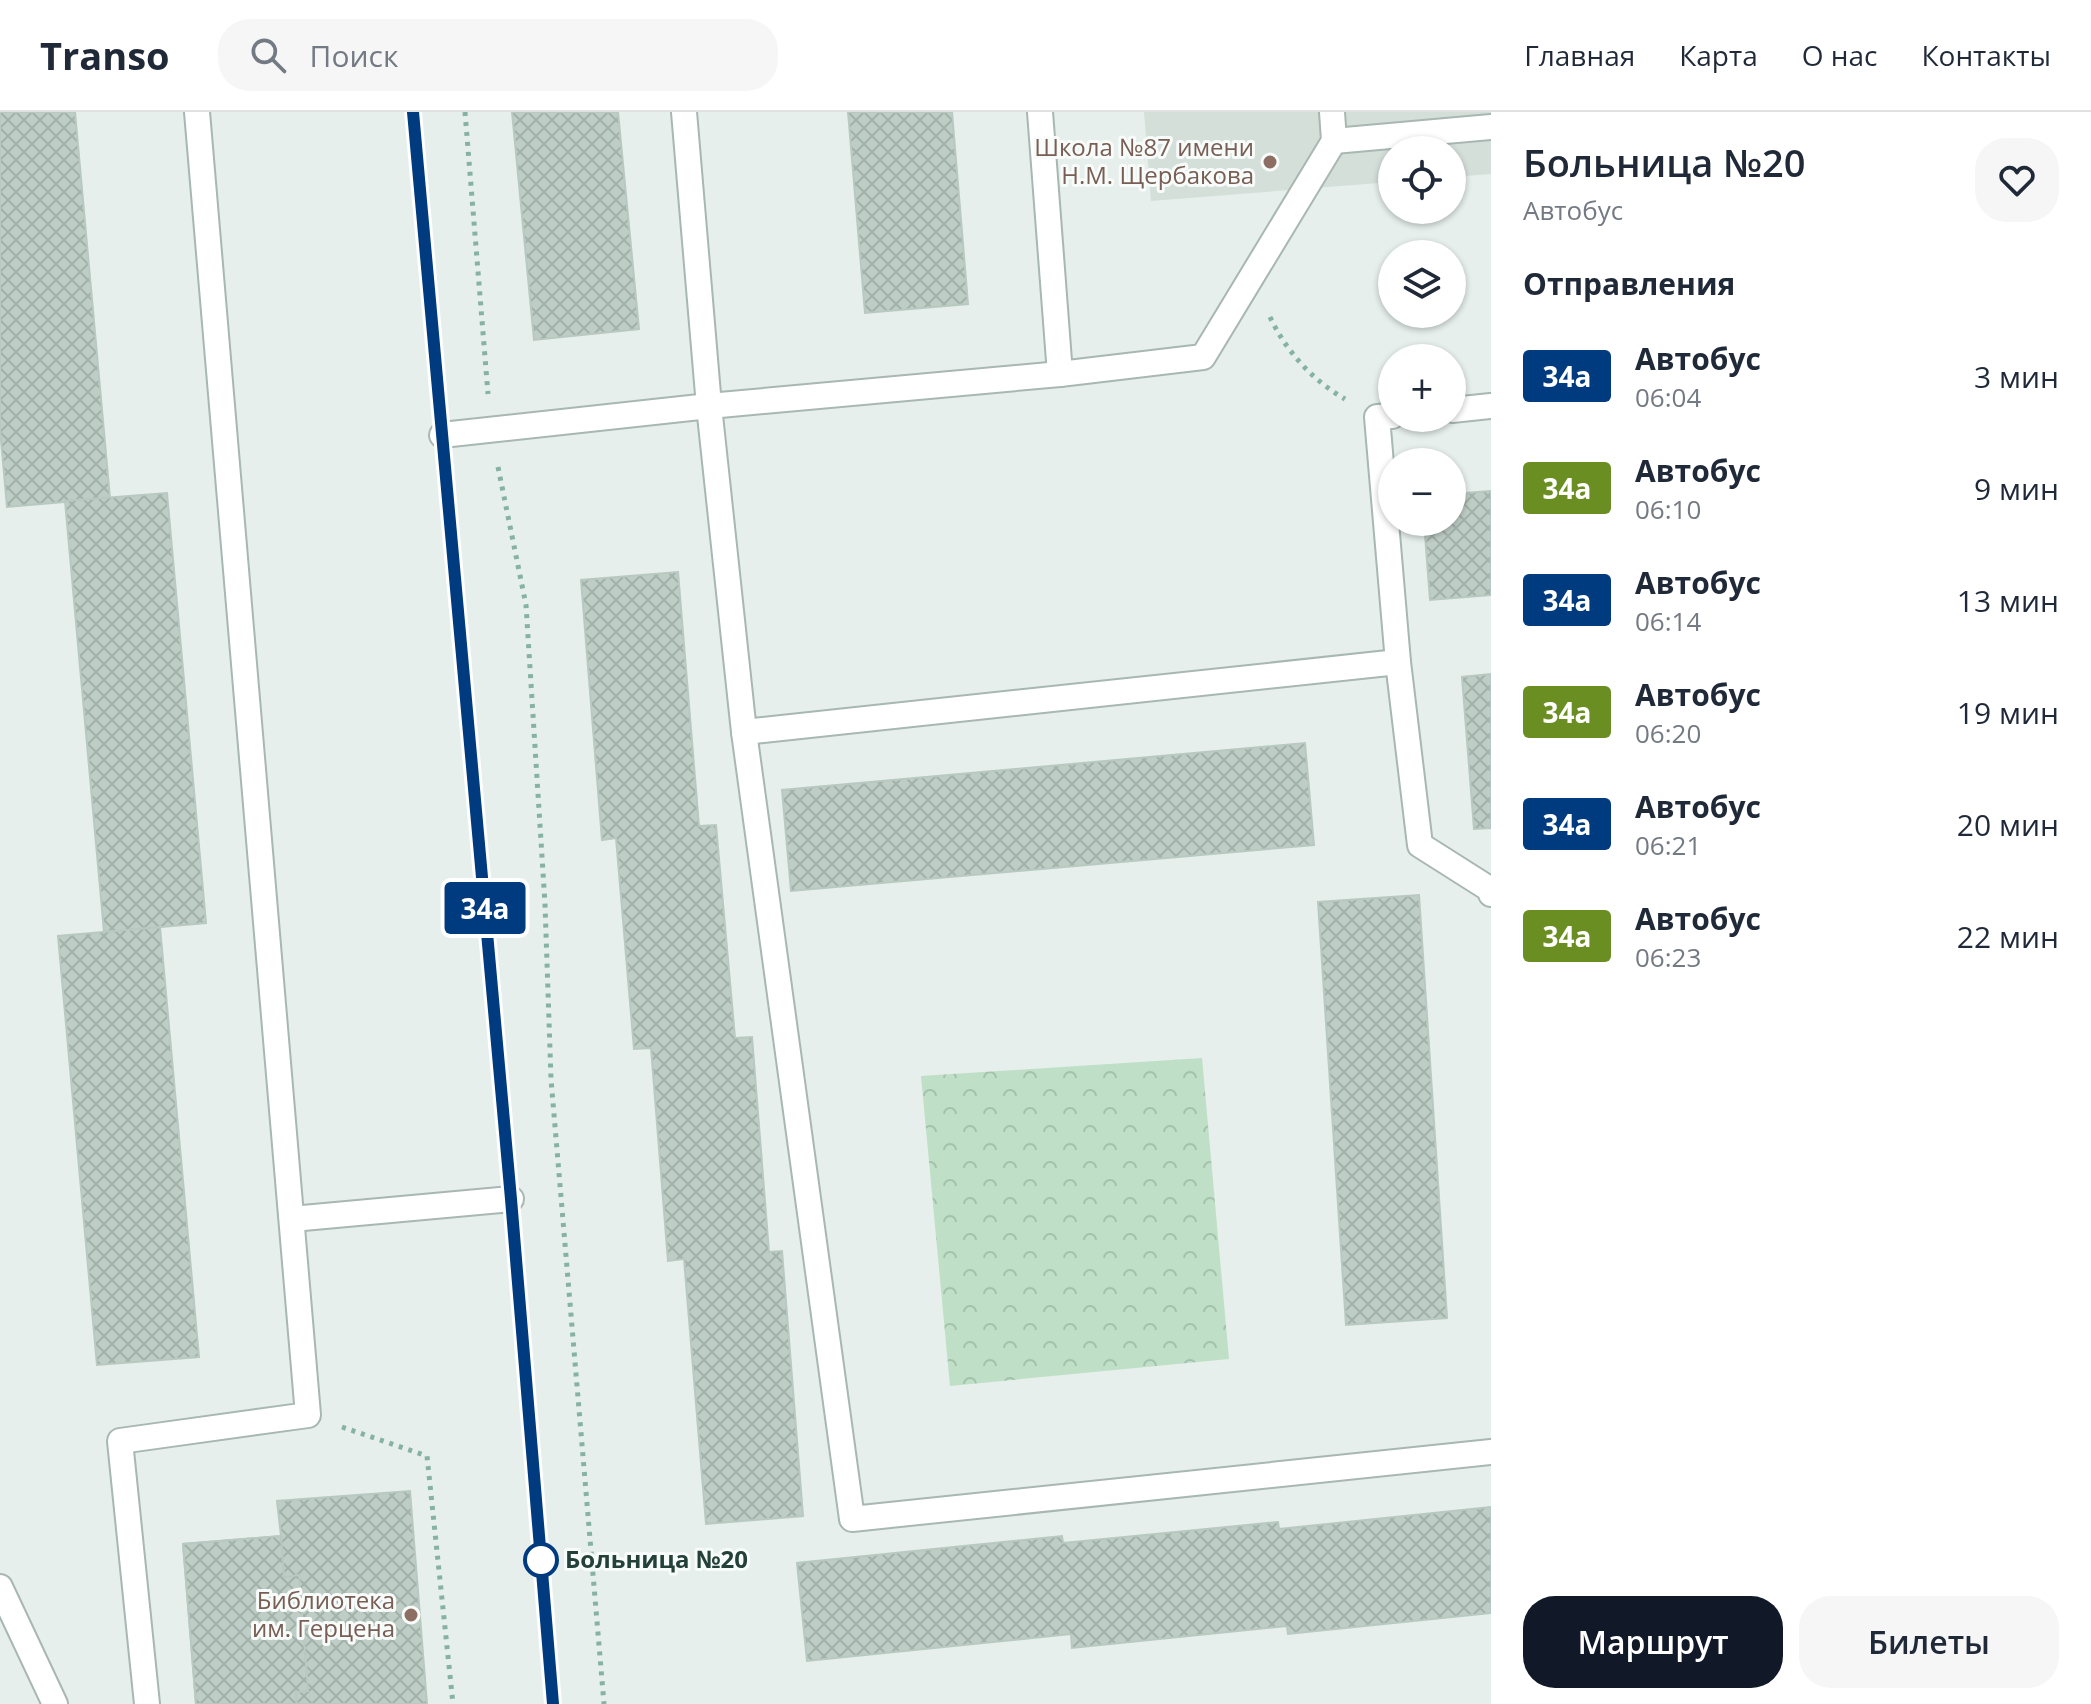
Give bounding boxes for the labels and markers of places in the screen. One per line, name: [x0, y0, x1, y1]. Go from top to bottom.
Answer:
place label: Школа №87 имени Н.М. Щербакова: [1034, 130, 1254, 191]
marker: Школа №87 имени Н.М. Щербакова: [1261, 153, 1279, 171]
place label: Больница №20: [565, 1542, 748, 1575]
marker: Больница №20: [524, 1543, 558, 1577]
place label: Библиотека им. Герцена: [252, 1583, 395, 1644]
marker: Библиотека им. Герцена: [402, 1606, 420, 1624]

